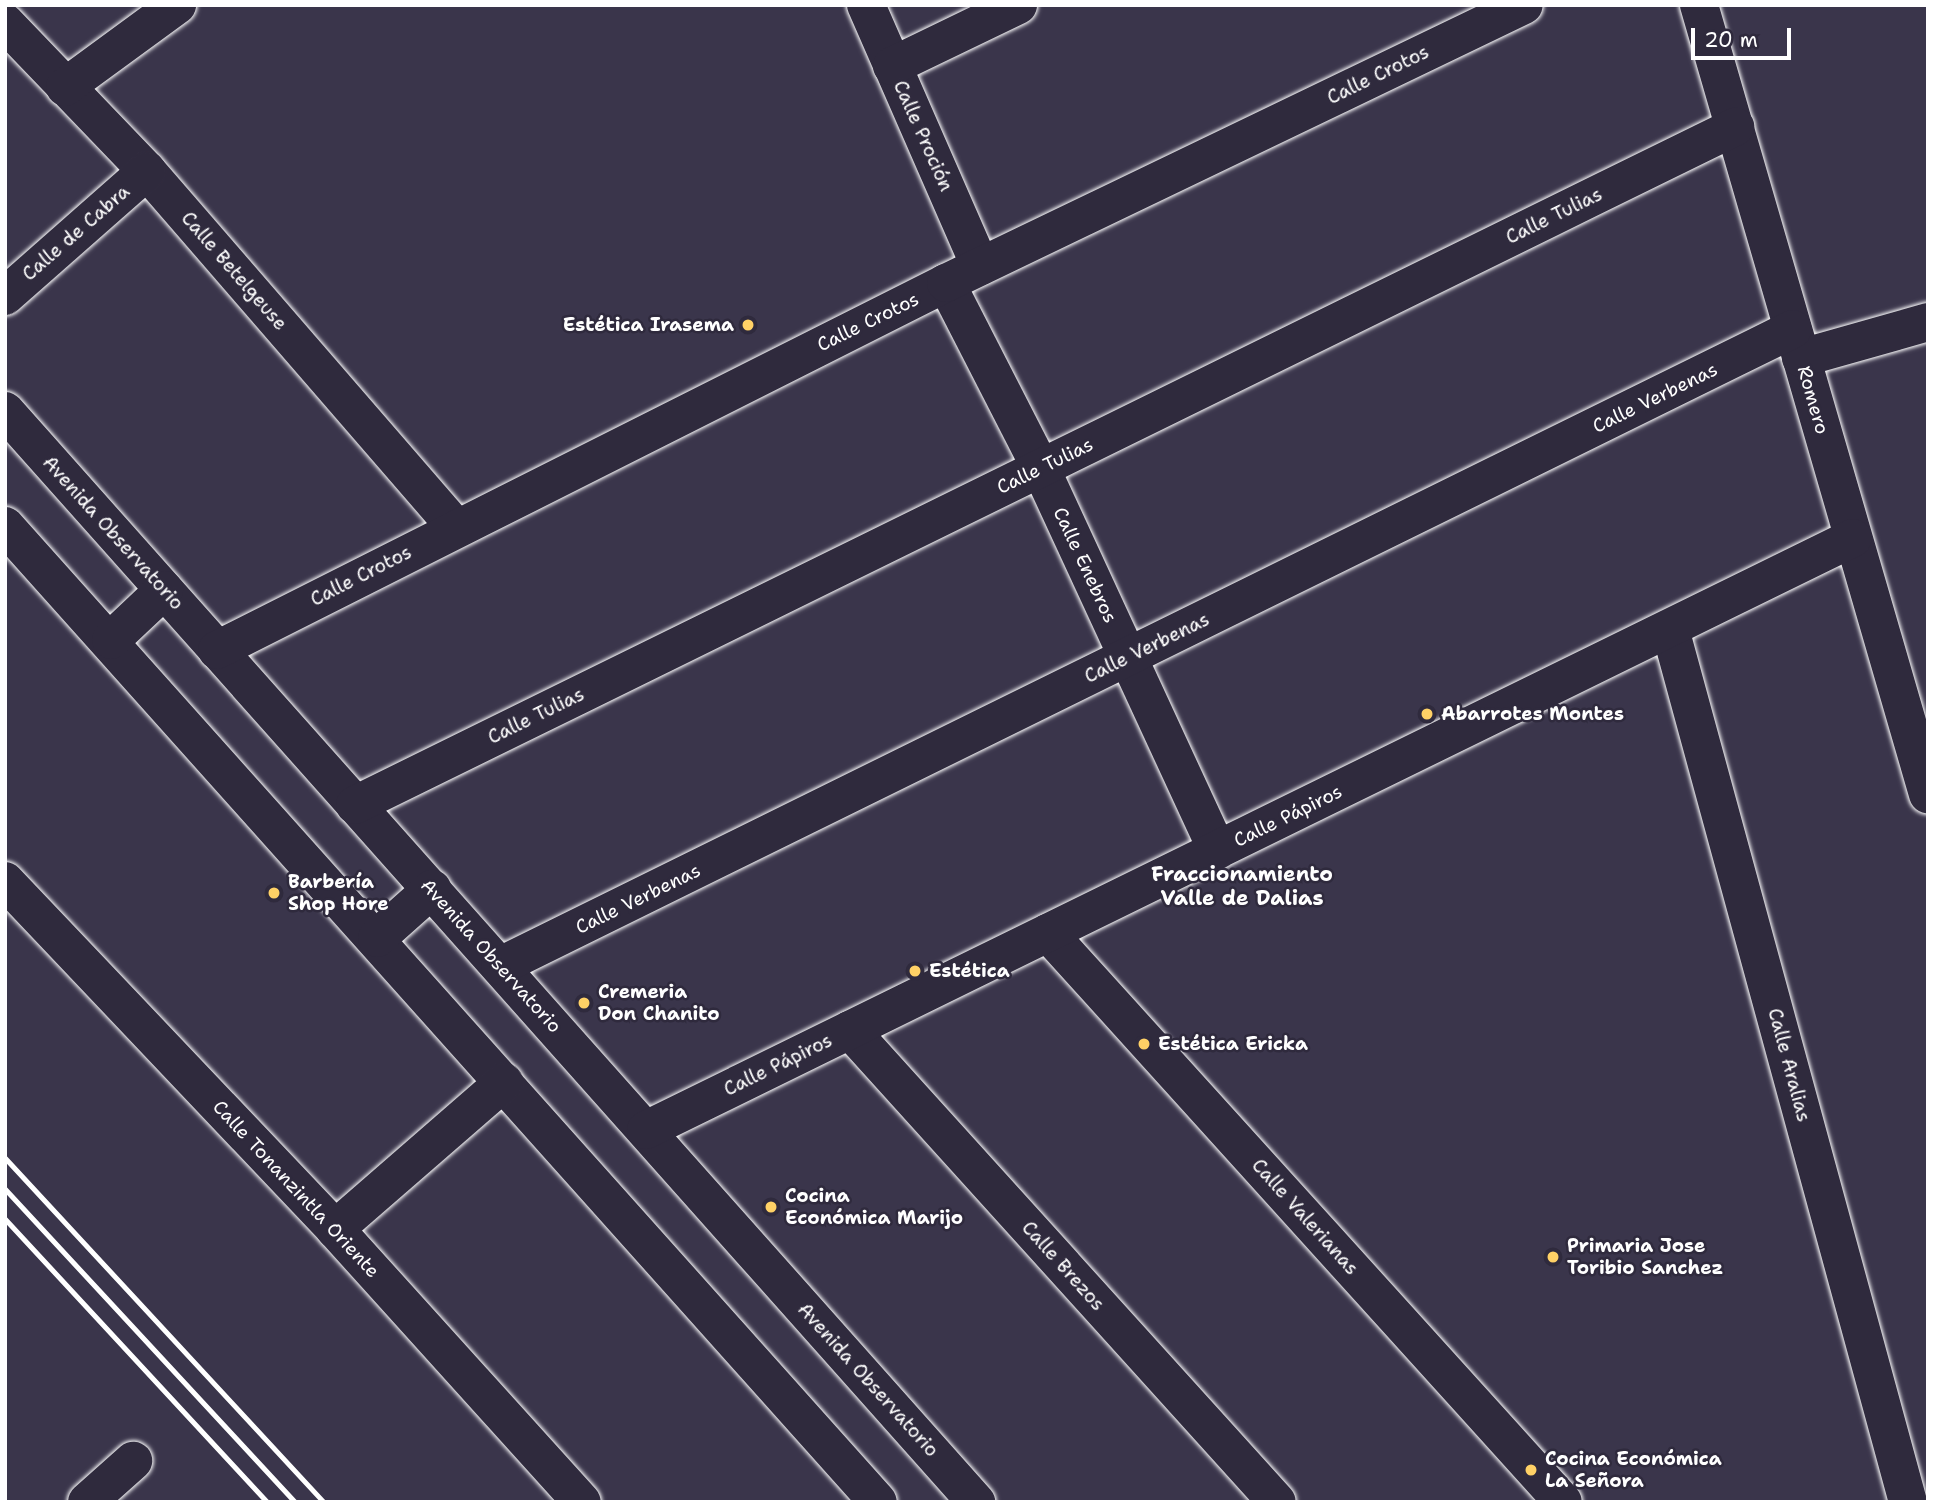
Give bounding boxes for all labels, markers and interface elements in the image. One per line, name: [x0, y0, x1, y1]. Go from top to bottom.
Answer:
scale bar: [1695, 14, 1795, 58]
text: 20 m: [1704, 26, 1758, 54]
street label: Calle Crotos: [1323, 41, 1433, 109]
street label: Calle Proción: [888, 77, 958, 195]
street label: Calle de Cabra: [18, 180, 134, 286]
street label: Calle Tulias: [1502, 183, 1606, 249]
street label: Calle Betelgeuse: [176, 207, 292, 335]
street label: Calle Crotos: [813, 288, 923, 356]
place label: Estética Irasema: [563, 314, 734, 336]
marker: Estética Irasema: [740, 317, 756, 333]
street label: Calle Verbenas: [1589, 358, 1721, 438]
street label: Romero: [1792, 363, 1834, 437]
street label: Calle Tulias: [993, 433, 1097, 499]
street label: Avenida Observatorio: [38, 451, 188, 615]
street label: Calle Enebros: [1048, 504, 1122, 626]
street label: Calle Crotos: [307, 541, 415, 611]
street label: Calle Verbenas: [1081, 608, 1213, 688]
street label: Calle Tulias: [484, 683, 588, 749]
place label: Abarrotes Montes: [1441, 703, 1624, 725]
marker: Abarrotes Montes: [1419, 706, 1435, 722]
street label: Calle Pápiros: [1230, 780, 1346, 852]
street label: Calle Verbenas: [572, 859, 704, 939]
district label: Fraccionamiento Valle de Dalias: [1151, 861, 1333, 911]
place label: Barbería Shop Hore: [288, 871, 389, 915]
street label: Avenida Observatorio: [416, 874, 566, 1038]
marker: Barbería Shop Hore: [266, 885, 282, 901]
place label: Estética: [929, 960, 1010, 982]
marker: Estética: [907, 963, 923, 979]
place label: Cremeria Don Chanito: [598, 981, 720, 1025]
marker: Cremeria Don Chanito: [576, 995, 592, 1011]
street label: Calle Aralias: [1763, 1006, 1815, 1124]
street label: Calle Pápiros: [720, 1029, 836, 1101]
place label: Estética Ericka: [1158, 1033, 1308, 1055]
marker: Estética Ericka: [1136, 1036, 1152, 1052]
street label: Calle Tonanzintla Oriente: [208, 1096, 384, 1282]
street label: Calle Valerianas: [1247, 1154, 1363, 1280]
place label: Cocina Económica Marijo: [785, 1185, 963, 1229]
marker: Cocina Económica Marijo: [763, 1199, 779, 1215]
street label: Calle Brezos: [1017, 1217, 1109, 1315]
place label: Primaria Jose Toribio Sanchez: [1567, 1235, 1723, 1279]
marker: Primaria Jose Toribio Sanchez: [1545, 1249, 1561, 1265]
street label: Avenida Observatorio: [793, 1298, 943, 1462]
place label: Cocina Económica La Señora: [1545, 1448, 1722, 1492]
marker: Cocina Económica La Señora: [1523, 1462, 1539, 1478]

